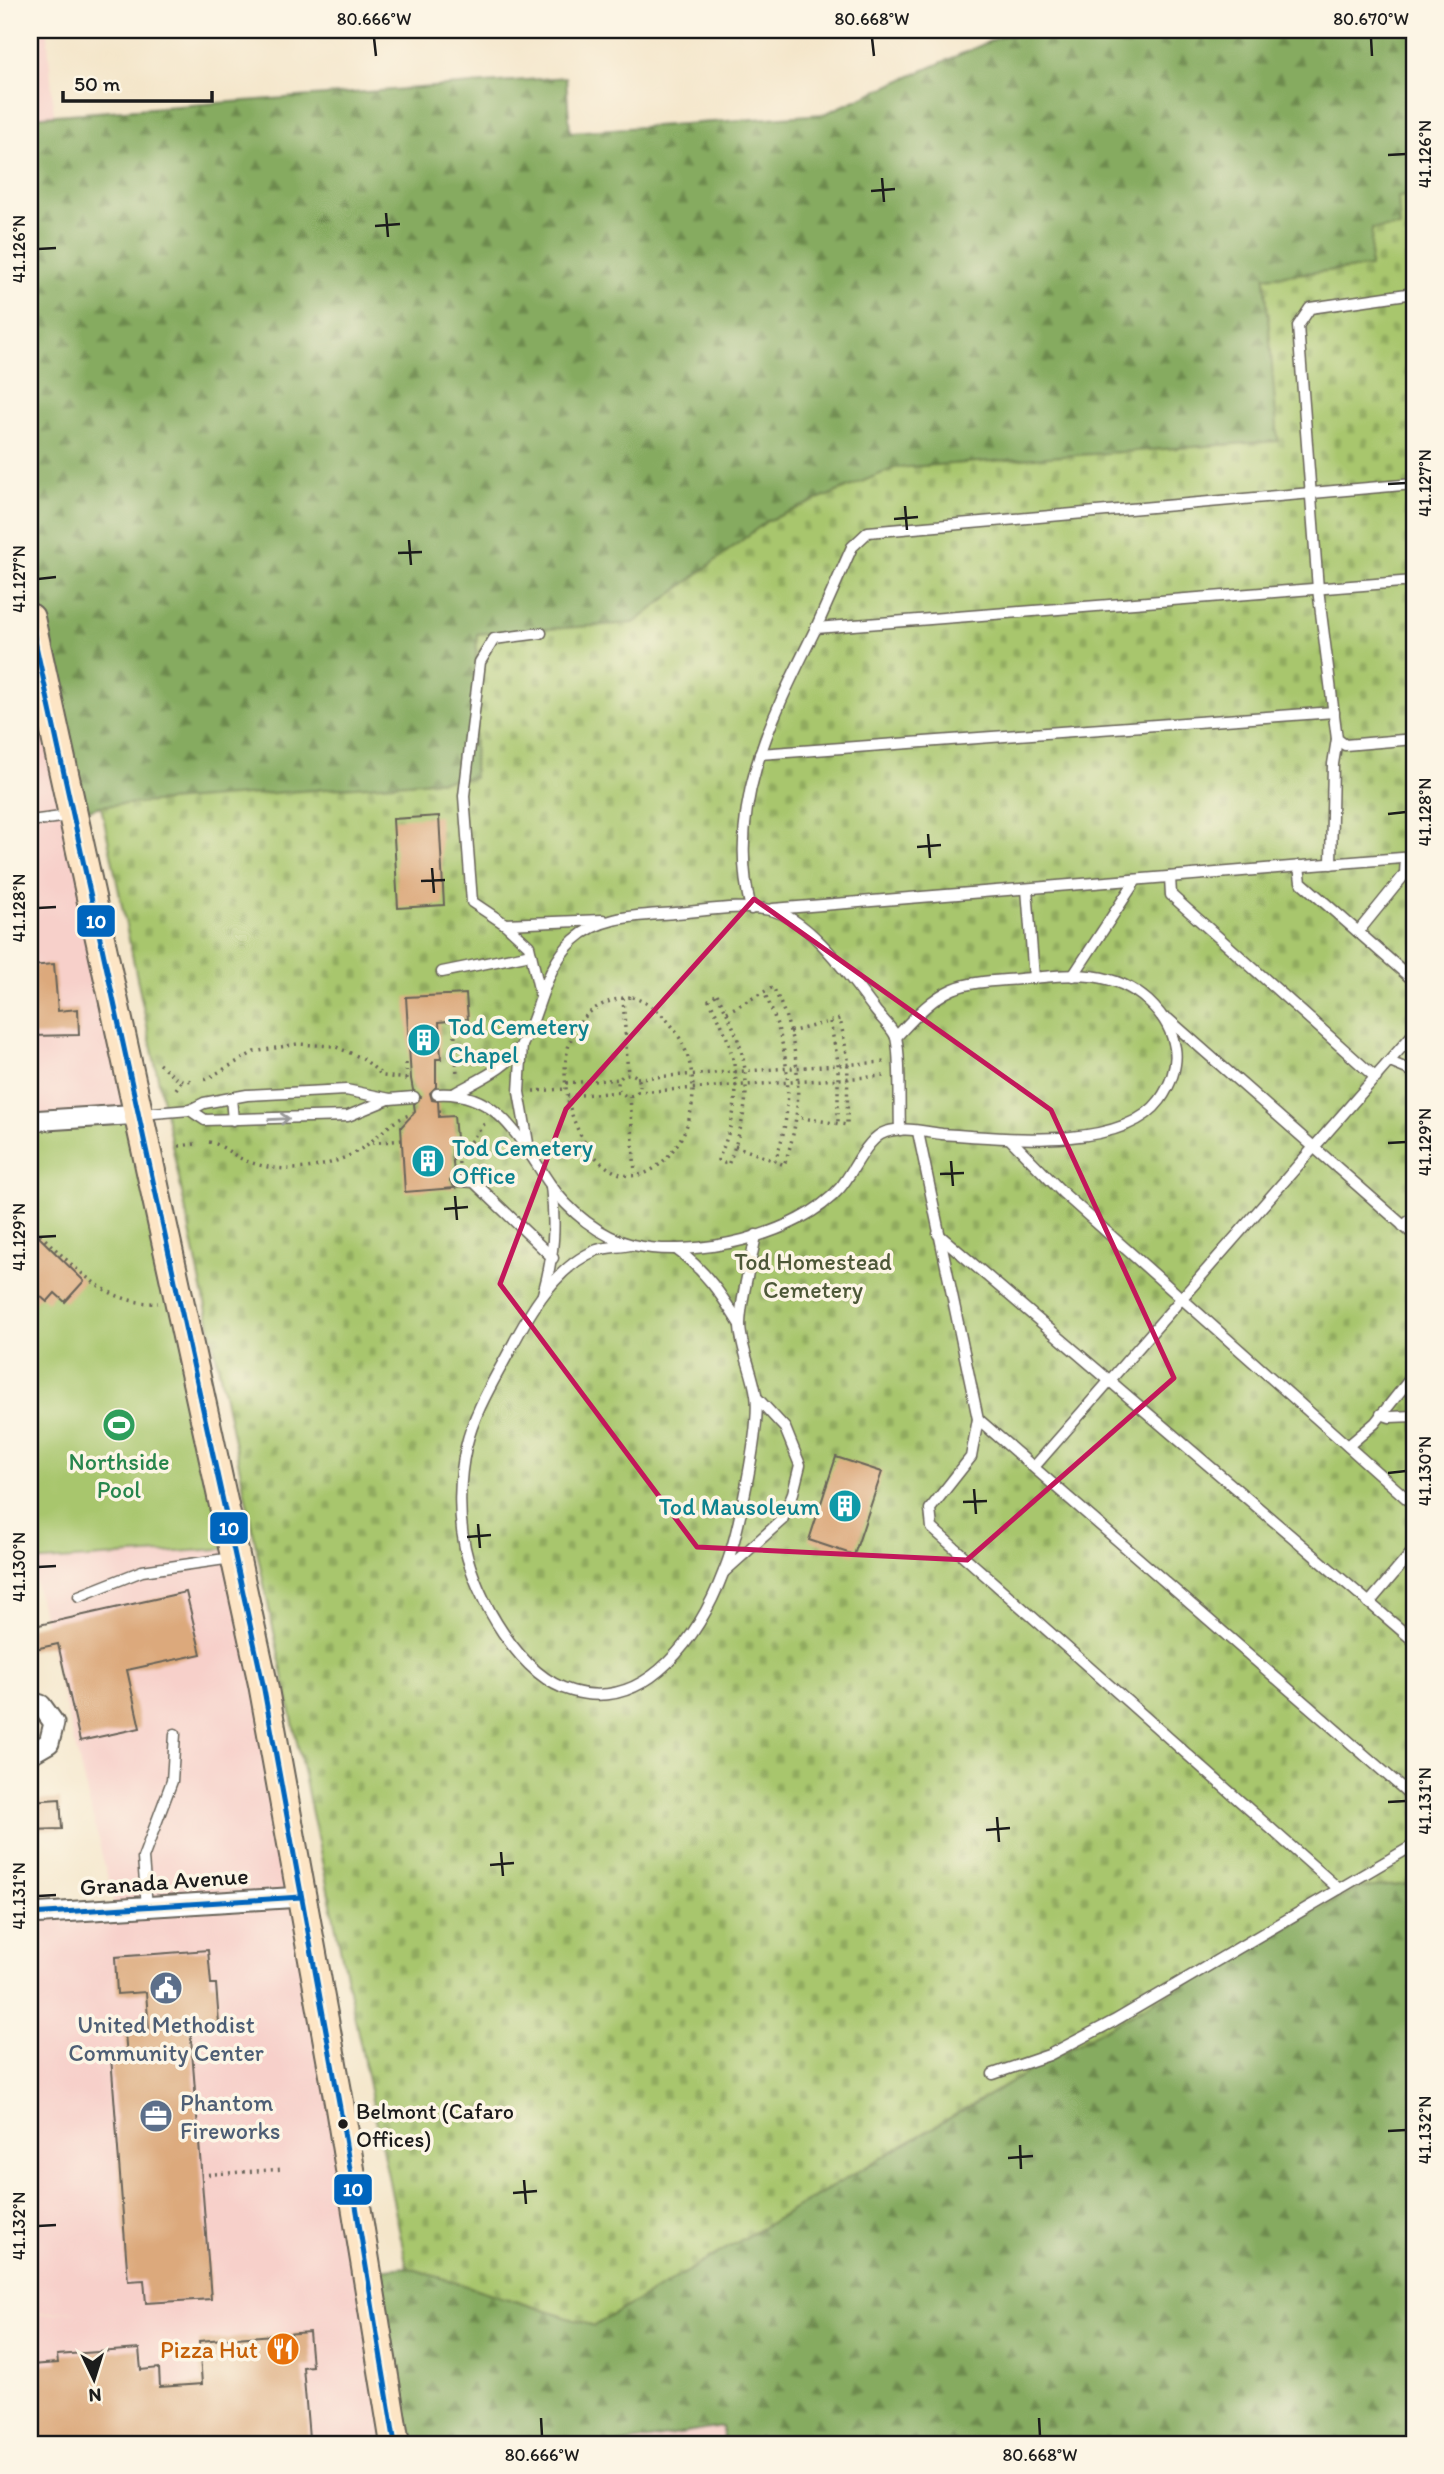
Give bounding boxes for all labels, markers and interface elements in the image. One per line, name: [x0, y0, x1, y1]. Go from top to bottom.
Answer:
text: 80.666°W: [337, 8, 411, 30]
text: 80.668°W: [835, 8, 910, 30]
text: 80.670°W: [1333, 8, 1409, 30]
scale bar: [63, 60, 212, 104]
text: 50 m: [74, 71, 121, 96]
text: 41.126°N: [1414, 120, 1436, 188]
text: 41.126°N: [8, 215, 30, 283]
text: 41.127°N: [1414, 449, 1436, 517]
text: 41.127°N: [8, 545, 30, 613]
text: 41.128°N: [1414, 778, 1436, 846]
text: 41.128°N: [8, 874, 30, 942]
line badge: 10: [76, 904, 116, 938]
text: 10: [86, 910, 107, 933]
place label: Tod Cemetery Chapel: [448, 1012, 589, 1069]
building icon: Tod Cemetery Chapel: [405, 1021, 443, 1059]
text: 41.129°N: [1414, 1108, 1436, 1176]
one-way arrow: [268, 1113, 291, 1126]
place label: Tod Cemetery Office: [452, 1133, 593, 1190]
building icon: Tod Cemetery Office: [409, 1142, 447, 1180]
text: 41.129°N: [8, 1203, 30, 1271]
park label: Tod Homestead Cemetery: [734, 1247, 892, 1304]
sports icon: Northside Pool: [100, 1406, 138, 1444]
text: 41.130°N: [1414, 1436, 1436, 1506]
place label: Northside Pool: [69, 1447, 170, 1504]
building icon: Tod Mausoleum: [826, 1487, 864, 1525]
place label: Tod Mausoleum: [659, 1492, 820, 1521]
line badge: 10: [209, 1511, 249, 1545]
text: 10: [219, 1517, 240, 1540]
text: 41.130°N: [8, 1532, 30, 1602]
text: 41.131°N: [1414, 1767, 1436, 1835]
street label: Granada Avenue: [79, 1861, 249, 1901]
text: 41.131°N: [8, 1862, 30, 1930]
public building icon: United Methodist Community Center: [147, 1969, 185, 2007]
place label: United Methodist Community Center: [68, 2010, 264, 2067]
place label: Phantom Fireworks: [180, 2088, 281, 2145]
text: 41.132°N: [1414, 2096, 1436, 2164]
office icon: Phantom Fireworks: [137, 2097, 175, 2135]
place label: Belmont (Cafaro Offices): [356, 2098, 514, 2153]
marker: Belmont (Cafaro Offices): [336, 2117, 350, 2131]
line badge: 10: [333, 2173, 373, 2206]
text: 10: [343, 2178, 364, 2201]
text: 41.132°N: [8, 2192, 30, 2260]
restaurant icon: Pizza Hut: [264, 2330, 302, 2368]
place label: Pizza Hut: [160, 2335, 258, 2364]
north arrow: [60, 2344, 130, 2414]
text: N: [88, 2384, 102, 2407]
text: 80.666°W: [505, 2444, 579, 2466]
text: 80.668°W: [1003, 2444, 1078, 2466]

